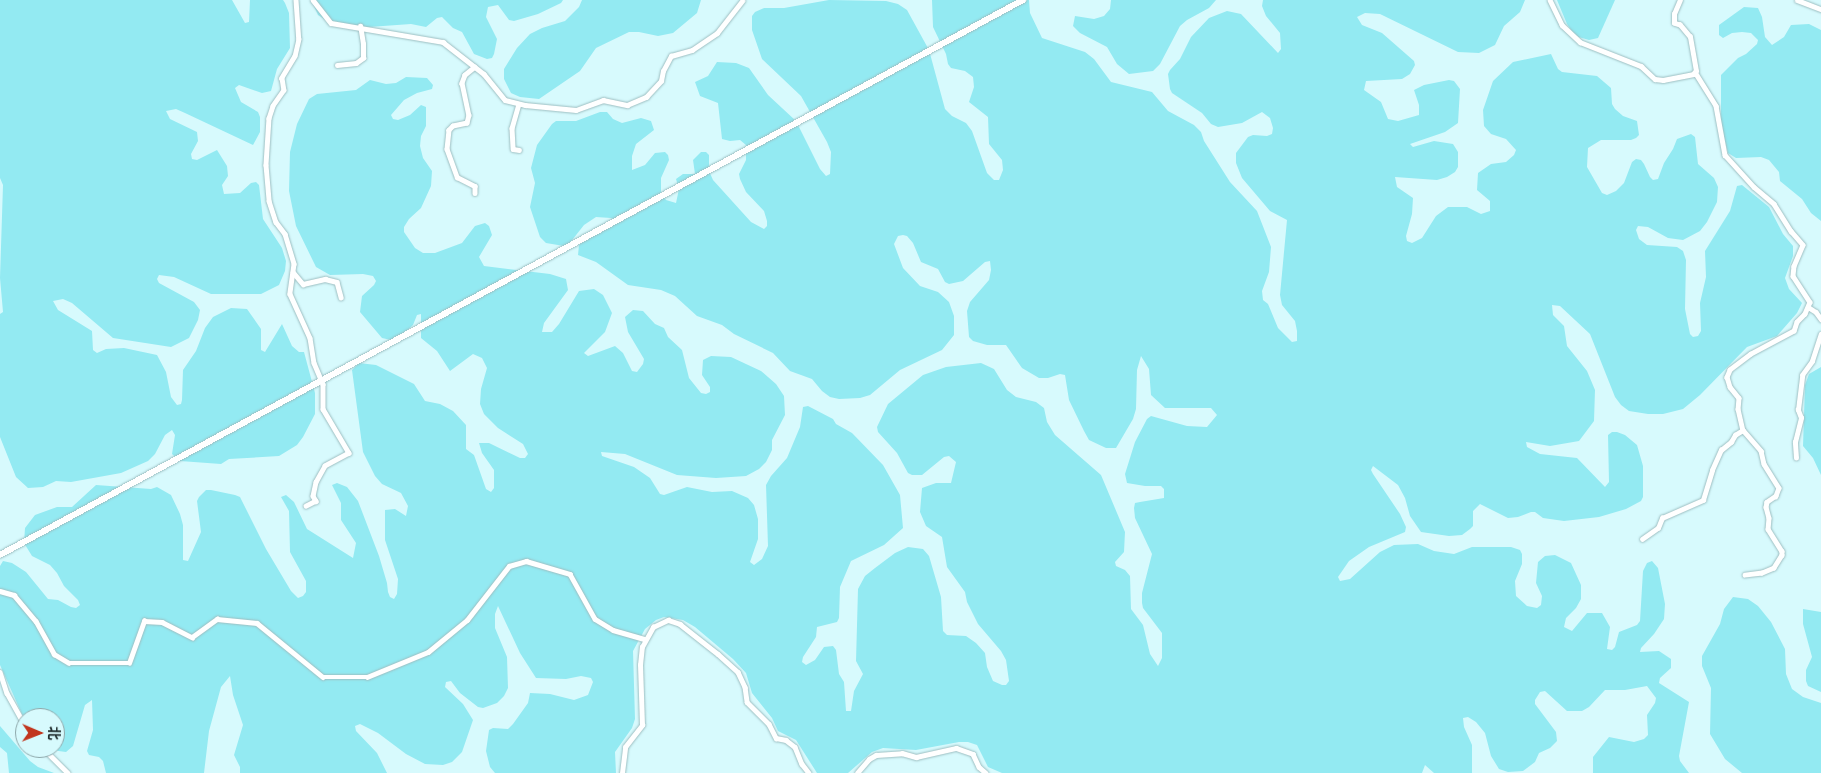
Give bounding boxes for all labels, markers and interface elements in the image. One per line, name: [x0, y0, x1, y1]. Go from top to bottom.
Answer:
north arrow: [15, 708, 65, 758]
text: 北: [46, 726, 62, 740]

